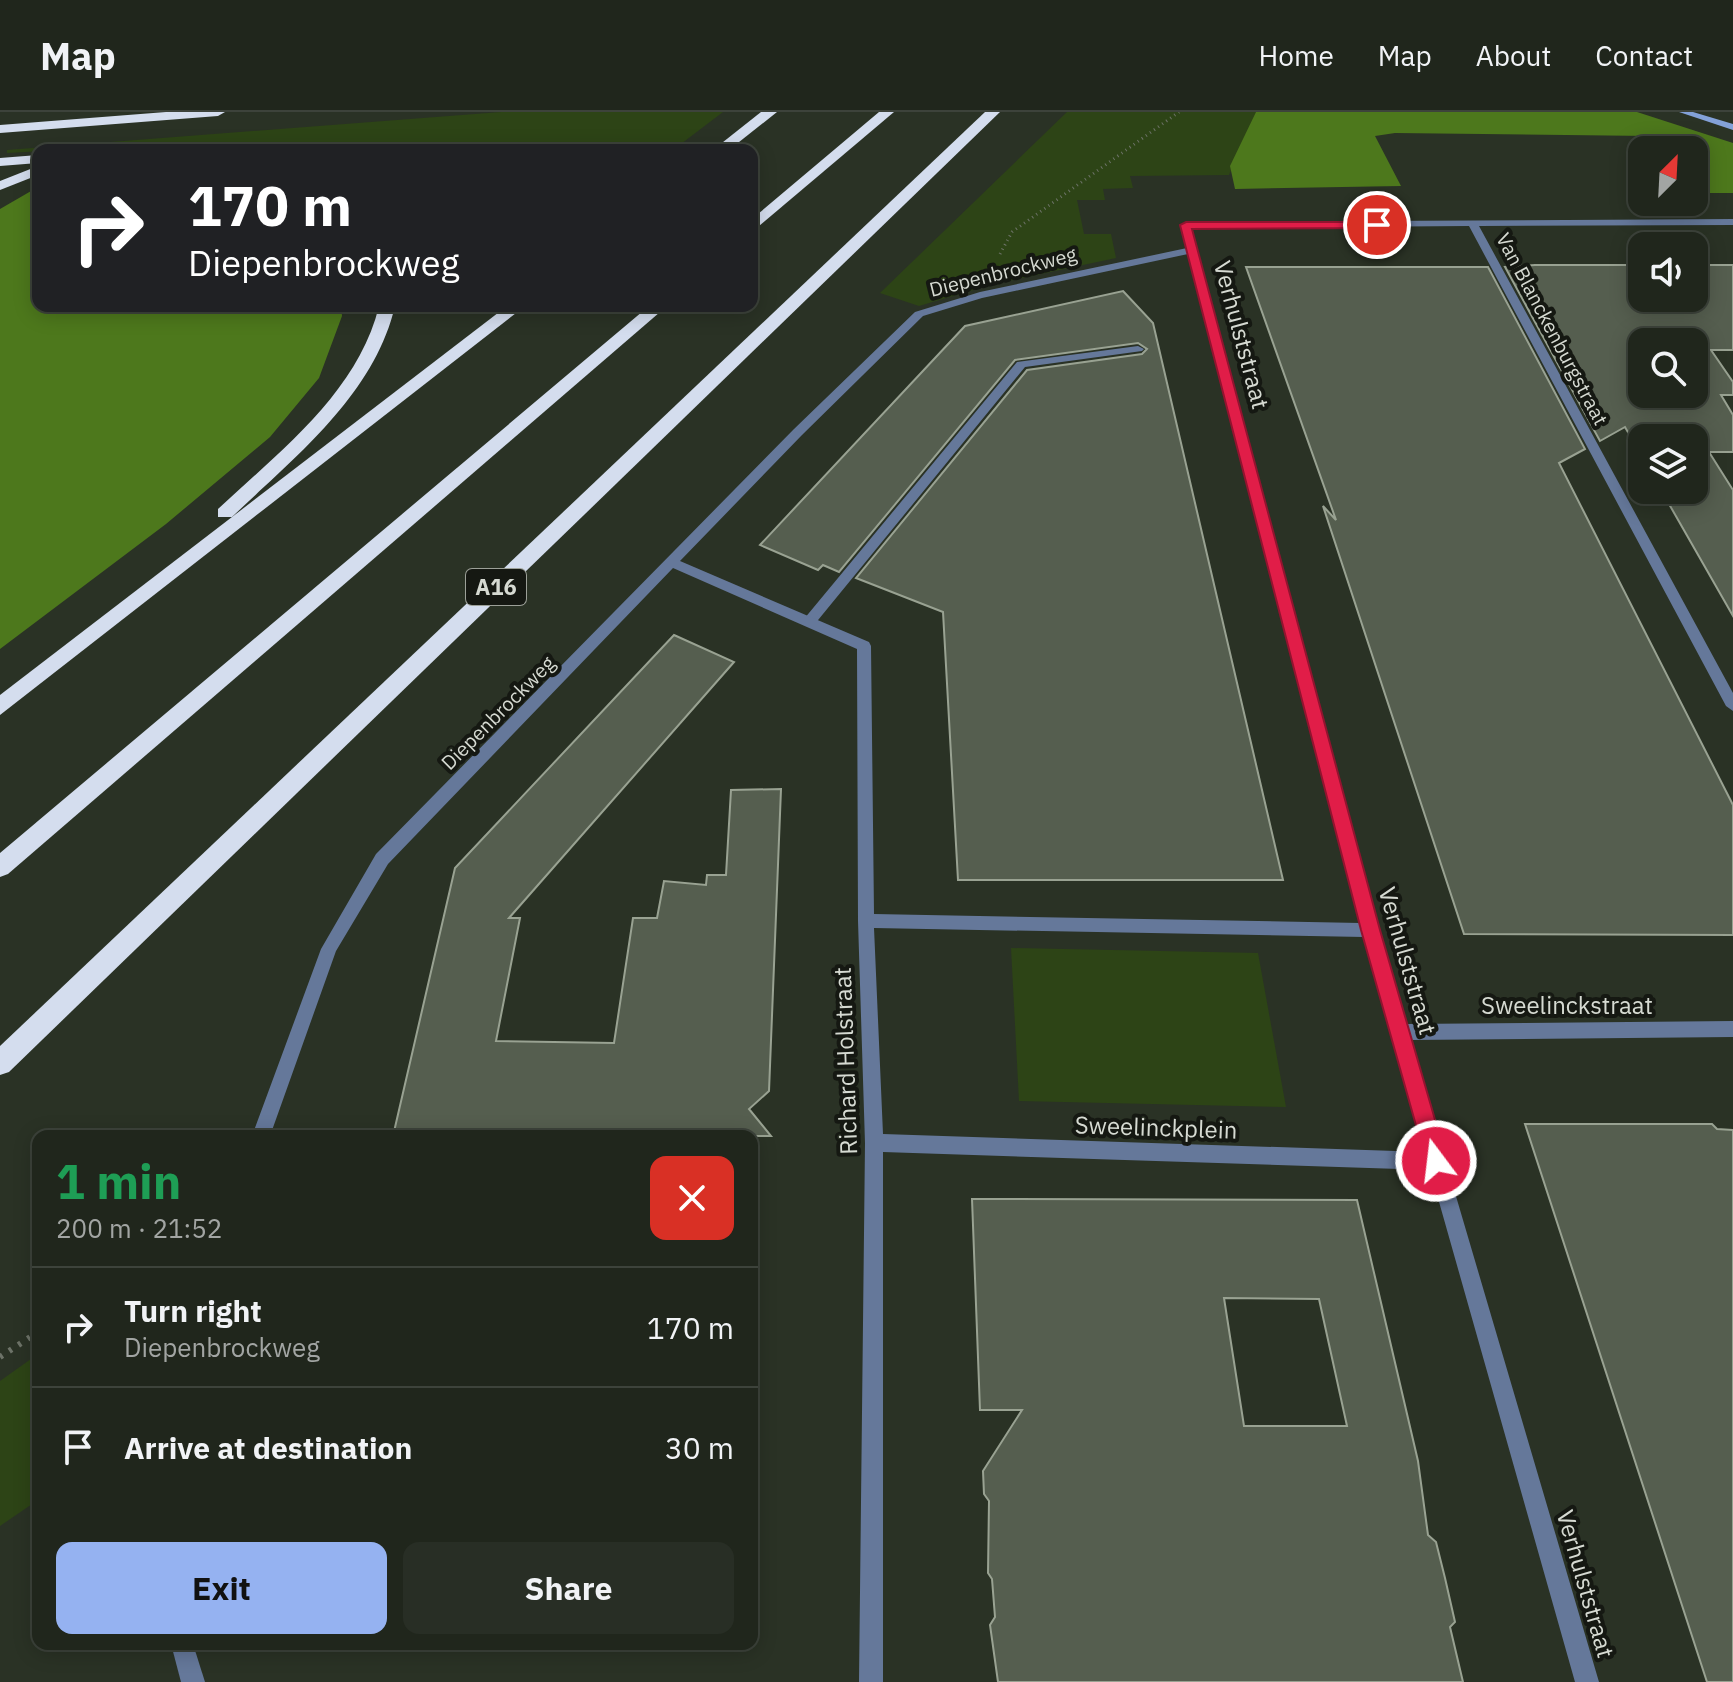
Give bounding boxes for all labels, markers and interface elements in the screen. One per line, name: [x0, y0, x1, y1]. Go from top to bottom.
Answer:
text: Map: [40, 31, 116, 80]
text: Home: [1258, 37, 1334, 74]
text: Map: [1378, 37, 1432, 74]
text: About: [1476, 37, 1551, 74]
text: Contact: [1595, 37, 1693, 74]
north arrow: [1628, 136, 1708, 216]
map controls: [1628, 136, 1708, 504]
text: 170 m: [188, 169, 352, 241]
icon: right: [56, 176, 160, 280]
pin: [1343, 191, 1411, 259]
icon: arrive: [1355, 203, 1399, 247]
street label: Van Blanckenburgstraat: [1490, 228, 1615, 430]
button: sound: [1628, 232, 1708, 312]
text: Diepenbrockweg: [188, 239, 459, 286]
street label: Diepenbrockweg: [926, 240, 1080, 303]
street label: Verhulststraat: [1207, 257, 1277, 412]
button: search: [1628, 328, 1708, 408]
button: layers: [1628, 424, 1708, 504]
road number: A16: [466, 569, 526, 605]
street label: Diepenbrockweg: [435, 649, 561, 776]
street label: Verhulststraat: [1372, 883, 1444, 1038]
street label: Richard Holstraat: [826, 967, 864, 1155]
street label: Sweelinckstraat: [1481, 989, 1653, 1021]
street label: Sweelinckplein: [1074, 1108, 1238, 1146]
position arrow: [1394, 1119, 1478, 1203]
text: 1 min: [56, 1150, 181, 1212]
button: close: [650, 1156, 734, 1240]
text: 200 m · 21:52: [56, 1211, 222, 1245]
text: Turn right: [124, 1291, 262, 1330]
icon: right: [56, 1305, 100, 1349]
text: 170 m: [647, 1308, 734, 1347]
text: Diepenbrockweg: [124, 1330, 320, 1364]
icon: arrive: [56, 1425, 100, 1469]
text: Arrive at destination: [124, 1428, 412, 1467]
text: 30 m: [665, 1428, 734, 1467]
street label: Verhulststraat: [1550, 1506, 1622, 1661]
button: Exit: [56, 1542, 387, 1634]
button: Share: [403, 1542, 734, 1634]

